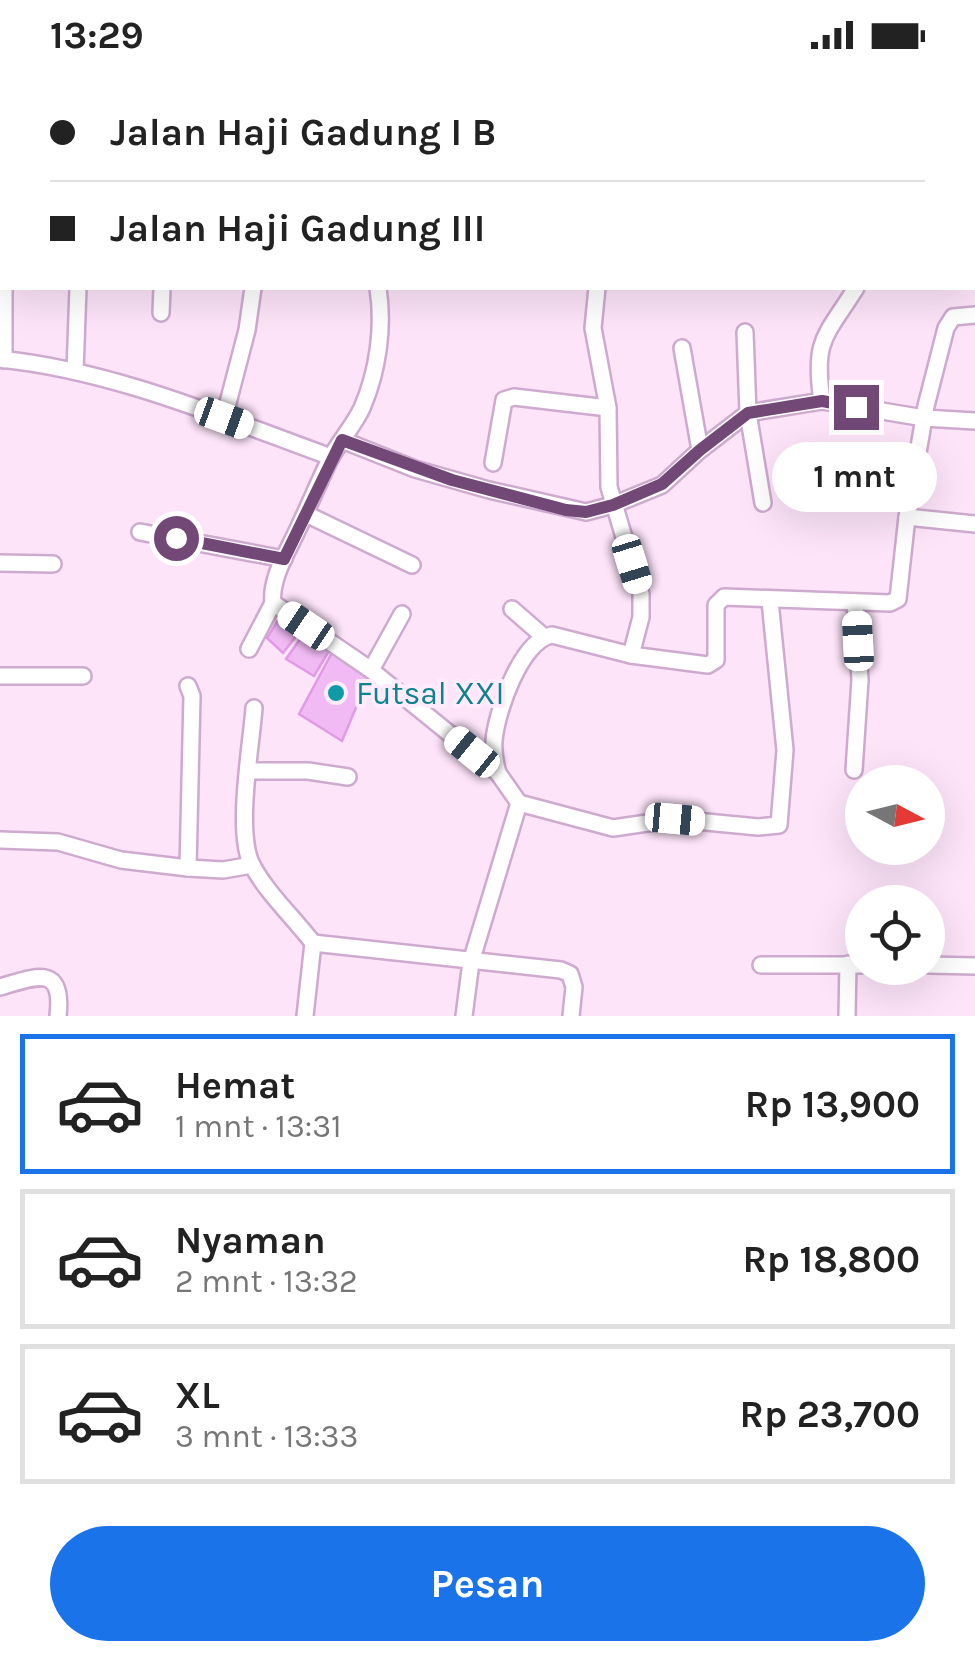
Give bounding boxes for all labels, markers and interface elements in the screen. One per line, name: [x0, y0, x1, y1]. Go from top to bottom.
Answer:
text: 13:29: [50, 13, 144, 58]
text: Jalan Haji Gadung I B: [110, 110, 496, 155]
text: Jalan Haji Gadung III: [110, 206, 485, 251]
route end: [834, 385, 879, 430]
car: [191, 394, 257, 442]
callout: 1 mnt: [774, 442, 938, 512]
text: 1 mnt: [813, 458, 896, 495]
route start: [154, 516, 199, 561]
car: [609, 531, 655, 597]
car: [273, 597, 339, 655]
car: [841, 610, 875, 672]
place label: Futsal XXI: [356, 675, 504, 712]
marker: Futsal XXI: [325, 682, 347, 704]
car: [439, 721, 505, 783]
north arrow: [845, 765, 945, 865]
map controls: [845, 765, 945, 985]
car: [644, 801, 706, 837]
button: locate: [845, 885, 945, 985]
icon: car: [55, 1059, 145, 1149]
text: Hemat: [175, 1063, 295, 1108]
text: Rp 13,900: [745, 1082, 920, 1127]
text: 1 mnt · 13:31: [175, 1108, 342, 1145]
icon: car: [55, 1214, 145, 1304]
text: Nyaman: [175, 1218, 326, 1263]
text: Rp 18,800: [742, 1237, 920, 1282]
text: 2 mnt · 13:32: [175, 1263, 358, 1300]
icon: car: [55, 1369, 145, 1459]
text: XL: [175, 1373, 220, 1418]
text: Rp 23,700: [740, 1392, 920, 1437]
text: 3 mnt · 13:33: [175, 1418, 358, 1455]
button: Pesan: [50, 1526, 925, 1641]

